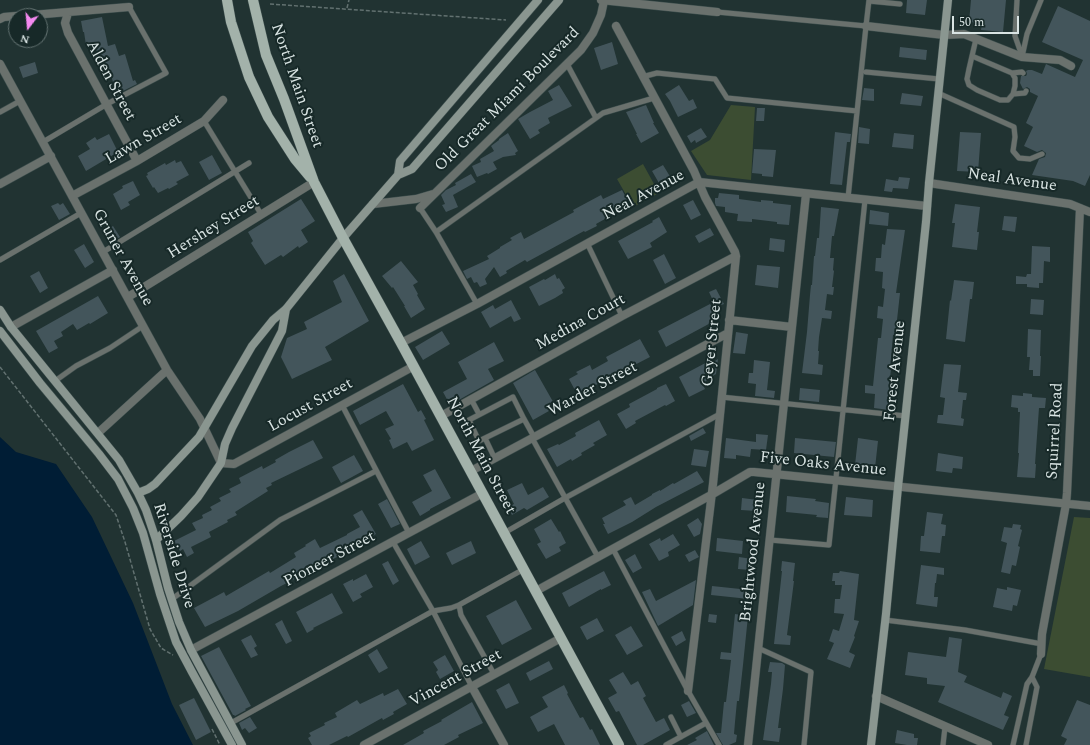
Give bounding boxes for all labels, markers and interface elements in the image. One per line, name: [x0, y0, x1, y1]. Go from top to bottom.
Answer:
north arrow: [8, 8, 48, 48]
scale bar: [954, 8, 1021, 34]
text: 50 m: [959, 13, 984, 32]
street label: North Main Street: [266, 21, 326, 151]
street label: Old Great Miami Boulevard: [432, 24, 584, 176]
text: N: [18, 30, 31, 48]
street label: Alden Street: [81, 37, 139, 125]
street label: Lawn Street: [102, 110, 186, 170]
street label: Neal Avenue: [966, 165, 1058, 197]
street label: Neal Avenue: [600, 166, 688, 226]
street label: Hershey Street: [165, 192, 263, 264]
street label: Gruner Avenue: [87, 206, 157, 310]
street label: Medina Court: [533, 291, 629, 355]
street label: Geyer Street: [699, 298, 727, 388]
street label: Forest Avenue: [881, 320, 911, 422]
street label: Warder Street: [545, 358, 641, 422]
street label: Locust Street: [265, 375, 357, 437]
street label: Squirrel Road: [1044, 382, 1068, 480]
street label: North Main Street: [441, 394, 519, 518]
street label: Five Oaks Avenue: [759, 449, 887, 481]
street label: Brightwood Avenue: [737, 481, 771, 623]
street label: Riverside Drive: [148, 501, 198, 611]
street label: Pioneer Street: [281, 528, 379, 592]
street label: Vincent Street: [407, 646, 505, 712]

